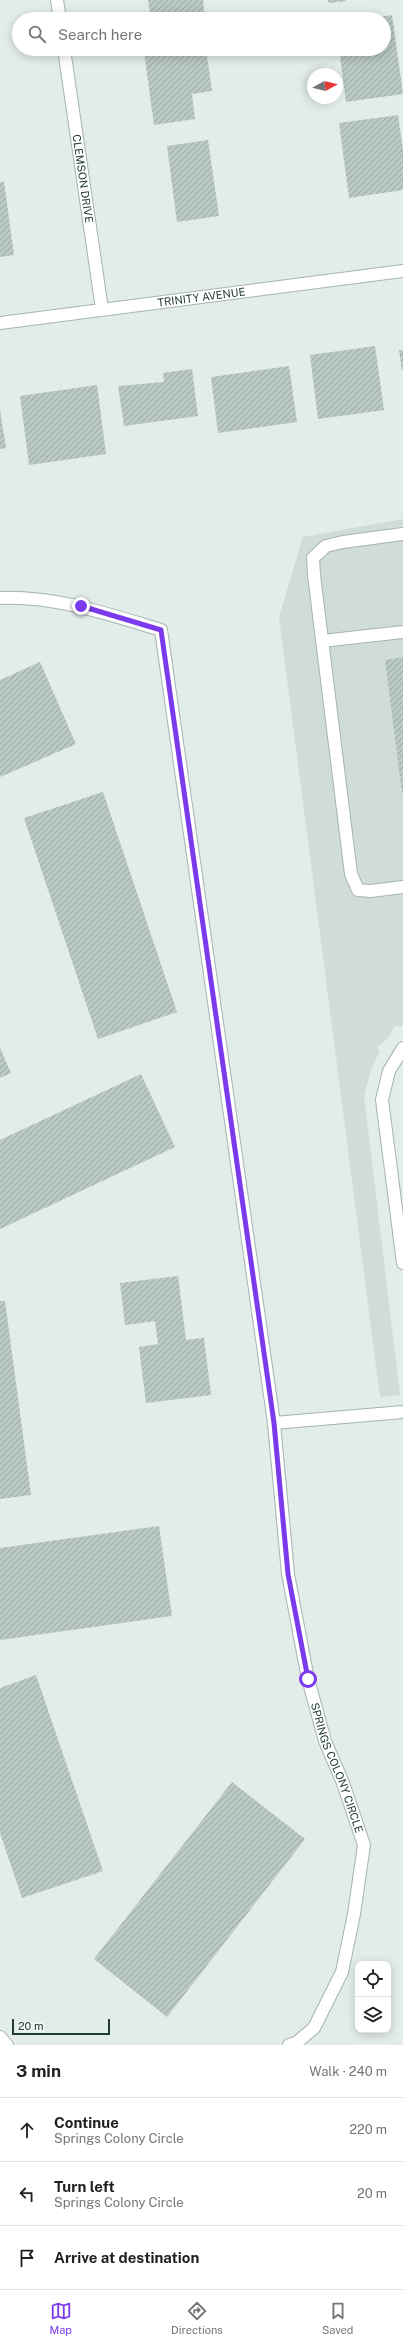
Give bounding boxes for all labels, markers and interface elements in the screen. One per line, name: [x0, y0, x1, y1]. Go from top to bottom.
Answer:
search box: [12, 12, 391, 56]
icon: search: [26, 23, 48, 45]
text: Search here: [58, 26, 142, 43]
north arrow: [307, 68, 343, 104]
street label: CLEMSON DRIVE: [71, 134, 95, 224]
street label: TRINITY AVENUE: [157, 285, 246, 309]
route end: [72, 597, 90, 615]
route start: [299, 1670, 317, 1688]
street label: SPRINGS COLONY CIRCLE: [309, 1701, 366, 1835]
map controls: [355, 1961, 391, 2033]
button: locate: [355, 1961, 391, 1997]
button: layers: [355, 1997, 391, 2033]
scale bar: [12, 2017, 110, 2036]
text: 20 m: [18, 2020, 43, 2032]
text: 3 min: [16, 2061, 61, 2081]
text: Walk · 240 m: [309, 2064, 387, 2079]
text: Continue: [54, 2114, 119, 2131]
icon: ahead: [16, 2119, 38, 2141]
text: 220 m: [349, 2122, 387, 2137]
text: Springs Colony Circle: [54, 2131, 184, 2146]
text: Turn left: [54, 2178, 115, 2195]
icon: left: [16, 2183, 38, 2205]
text: 20 m: [357, 2186, 387, 2201]
text: Springs Colony Circle: [54, 2195, 184, 2210]
icon: arrive: [16, 2247, 38, 2269]
text: Arrive at destination: [54, 2249, 199, 2266]
tab: Map: [50, 2300, 72, 2336]
tab: Directions: [171, 2300, 223, 2336]
tab: Saved: [322, 2300, 353, 2336]

